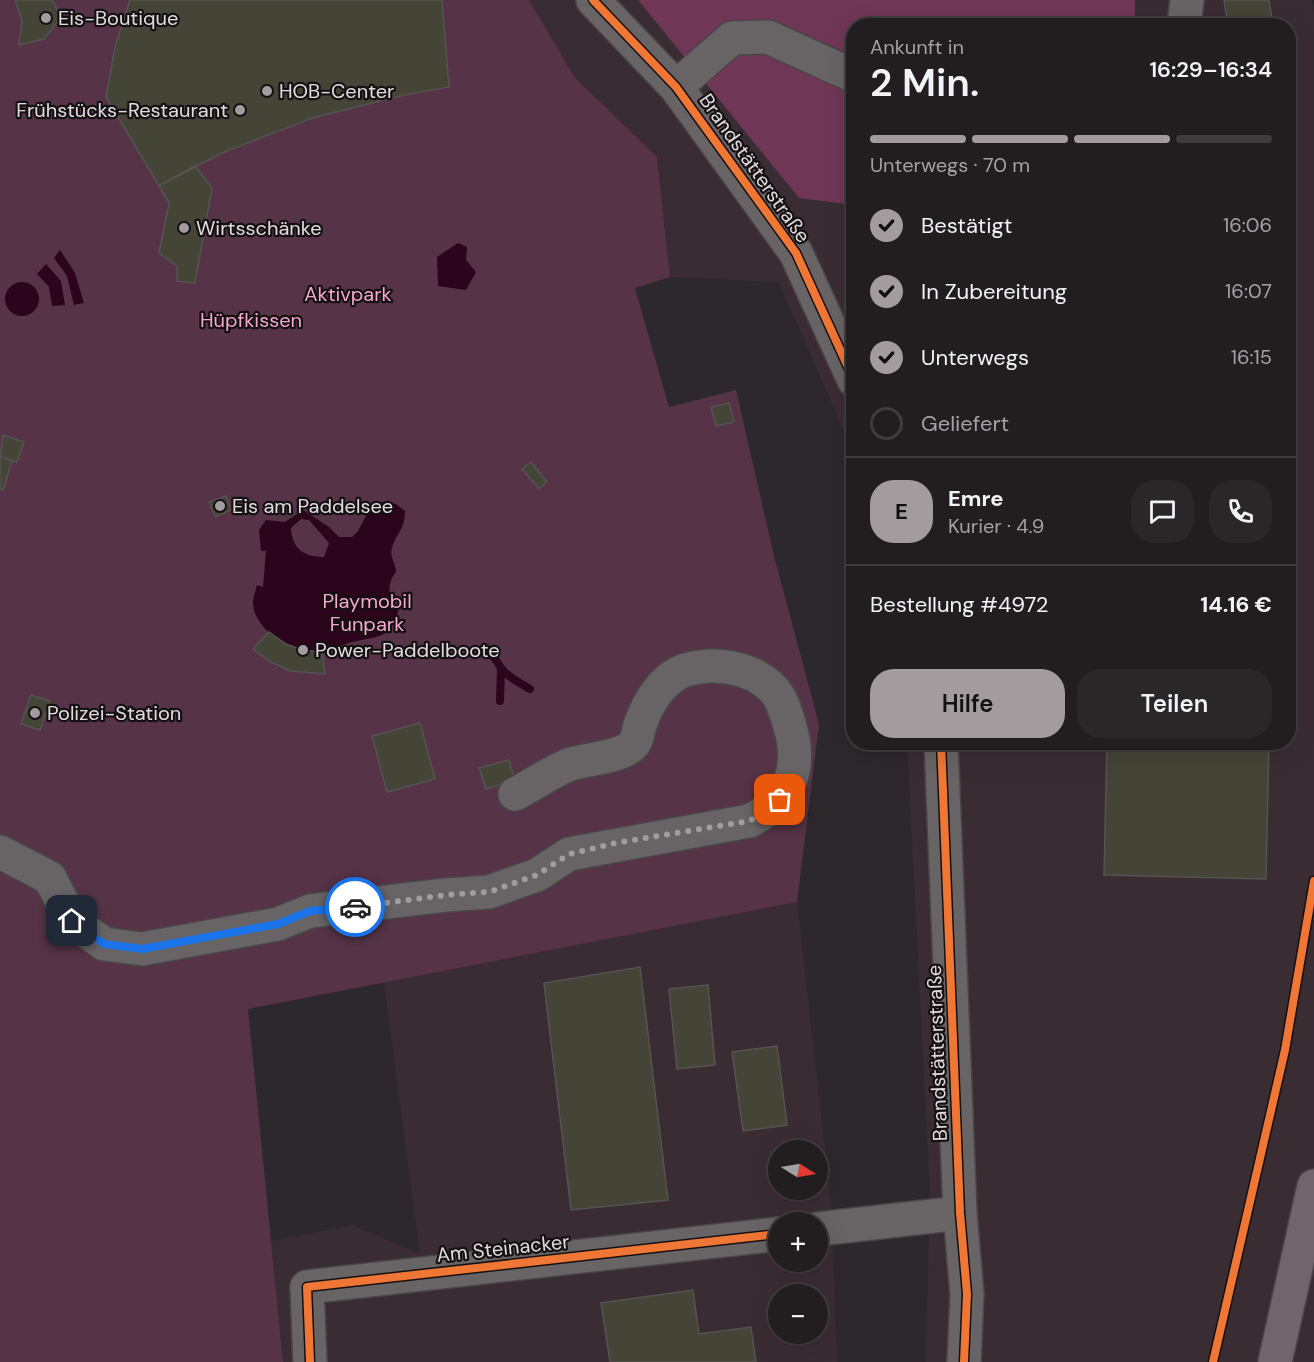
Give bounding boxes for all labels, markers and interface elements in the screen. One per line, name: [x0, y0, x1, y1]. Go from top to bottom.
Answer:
place label: Eis-Boutique: [58, 5, 178, 31]
marker: Eis-Boutique: [39, 11, 53, 25]
text: Ankunft in: [870, 34, 964, 60]
text: 16:29–16:34: [1149, 55, 1272, 84]
text: 2 Min.: [870, 57, 979, 108]
place label: HOB-Center: [279, 78, 394, 104]
marker: HOB-Center: [260, 84, 274, 98]
street label: Brandstätterstraße: [694, 88, 816, 248]
place label: Frühstücks-Restaurant: [16, 97, 228, 123]
marker: Frühstücks-Restaurant: [233, 103, 247, 117]
text: Unterwegs · 70 m: [870, 152, 1030, 178]
icon: check: [870, 209, 903, 242]
text: Bestätigt: [921, 211, 1012, 240]
text: 16:06: [1223, 212, 1272, 238]
place label: Wirtsschänke: [196, 215, 322, 241]
marker: Wirtsschänke: [177, 221, 191, 235]
icon: check: [870, 275, 903, 308]
text: In Zubereitung: [921, 277, 1067, 306]
text: 16:07: [1225, 278, 1272, 304]
park label: Aktivpark: [304, 281, 392, 307]
park label: Hüpfkissen: [200, 307, 302, 333]
icon: check: [870, 341, 903, 374]
text: Unterwegs: [921, 343, 1029, 372]
text: 16:15: [1231, 344, 1272, 370]
text: Geliefert: [921, 409, 1009, 438]
button: chat: [1131, 480, 1194, 543]
button: phone: [1209, 480, 1272, 543]
text: Emre: [948, 484, 1004, 513]
place label: Eis am Paddelsee: [232, 493, 393, 519]
text: E: [895, 497, 908, 526]
marker: Eis am Paddelsee: [213, 499, 227, 513]
text: Kurier · 4.9: [948, 513, 1044, 539]
park label: Playmobil Funpark: [322, 588, 412, 637]
text: Bestellung #4972: [870, 590, 1048, 619]
text: 14.16 €: [1200, 590, 1272, 619]
place label: Power-Paddelboote: [315, 637, 500, 663]
marker: Power-Paddelboote: [296, 643, 310, 657]
button: Hilfe: [870, 669, 1065, 738]
button: Teilen: [1077, 669, 1272, 738]
place label: Polizei-Station: [47, 700, 181, 726]
marker: Polizei-Station: [28, 706, 42, 720]
pin: [754, 774, 805, 825]
icon: bag: [763, 783, 796, 816]
courier: [325, 877, 385, 937]
icon: car: [339, 891, 372, 924]
pin: [46, 895, 97, 946]
icon: home: [55, 904, 88, 937]
street label: Brandstätterstraße: [921, 964, 953, 1142]
north arrow: [768, 1140, 828, 1200]
map controls: [768, 1140, 828, 1344]
button: +: [768, 1212, 828, 1272]
street label: Am Steinacker: [435, 1228, 571, 1268]
button: −: [768, 1284, 828, 1344]

